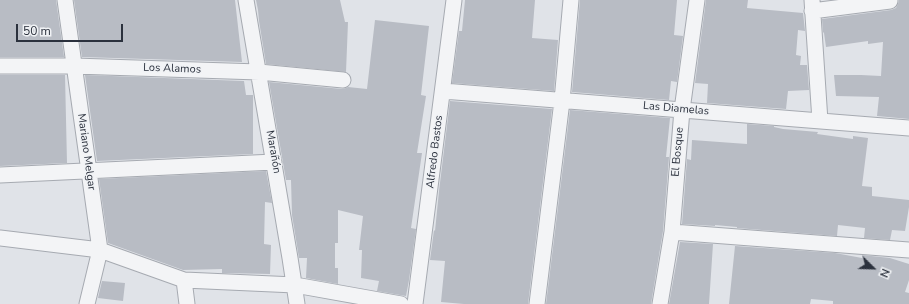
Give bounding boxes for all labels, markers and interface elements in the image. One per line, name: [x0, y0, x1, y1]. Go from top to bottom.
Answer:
scale bar: [18, 16, 125, 42]
text: 50 m: [23, 23, 51, 39]
street label: Los Alamos: [143, 61, 201, 77]
street label: Las Diamelas: [642, 100, 710, 118]
street label: Mariano Melgar: [74, 113, 98, 191]
street label: Alfredo Bastos: [424, 115, 446, 189]
street label: El Bosque: [669, 127, 687, 177]
street label: Marañón: [263, 129, 283, 175]
north arrow: [853, 248, 893, 288]
text: N: [876, 266, 893, 280]

